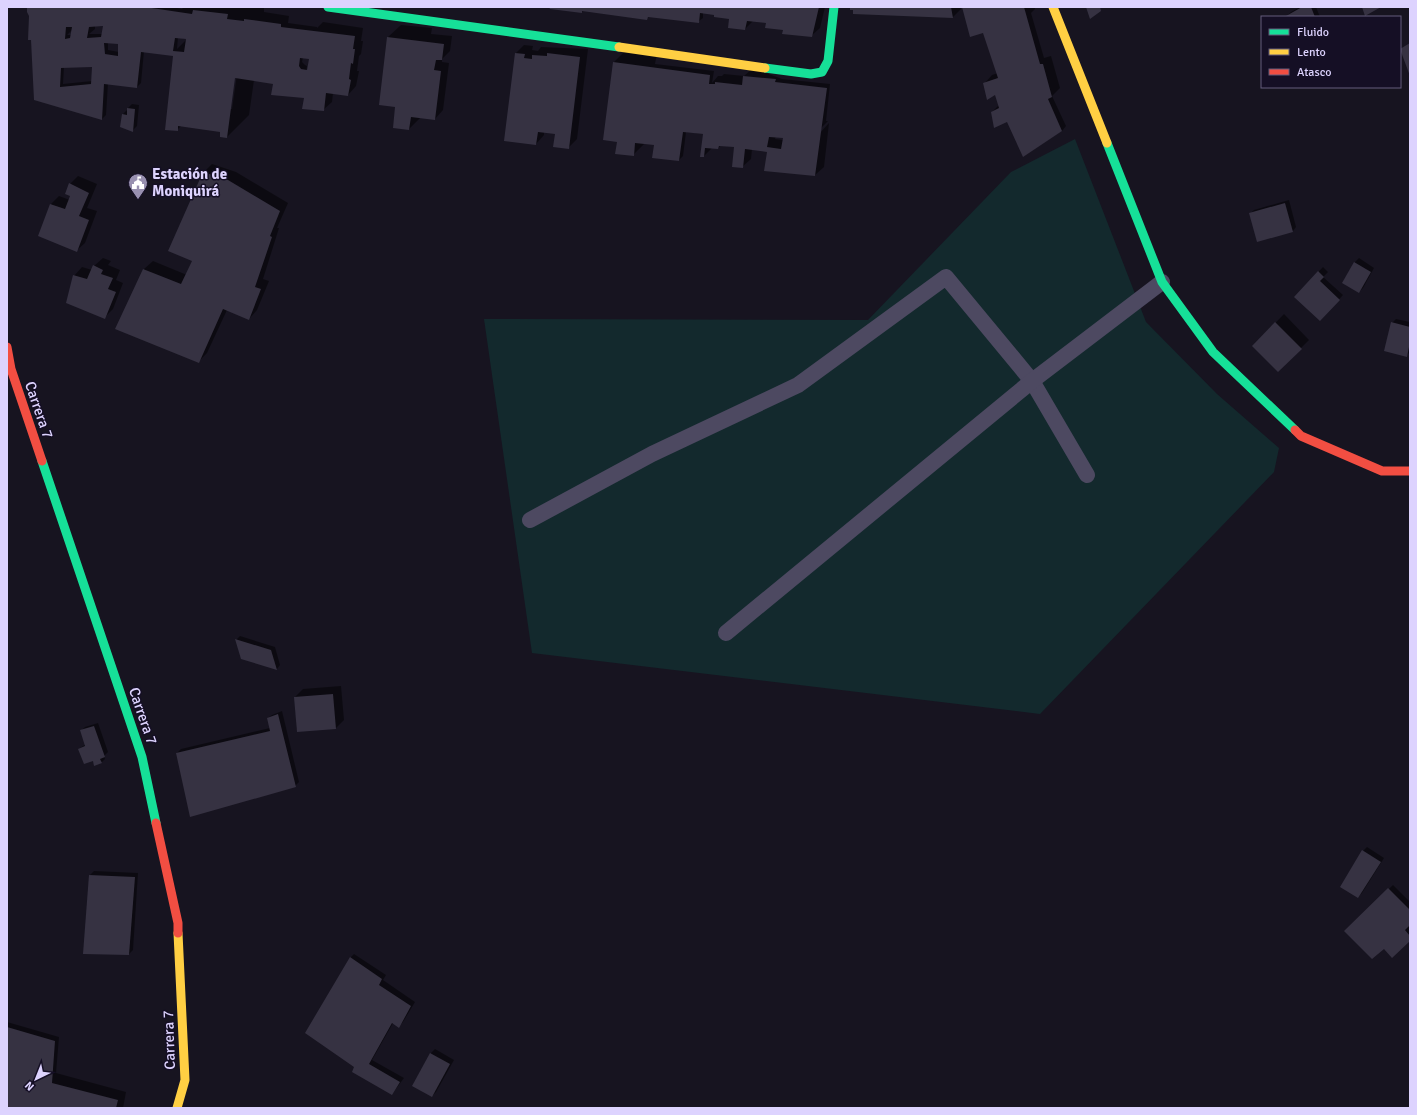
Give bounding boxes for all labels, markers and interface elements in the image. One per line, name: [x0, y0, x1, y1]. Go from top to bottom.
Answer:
legend: [1261, 16, 1401, 88]
text: Fluido: [1297, 25, 1329, 40]
text: Lento: [1297, 45, 1326, 60]
text: Atasco: [1297, 65, 1332, 80]
place label: Estación de Moniquirá: [152, 165, 227, 200]
public building icon: Estación de Moniquirá: [127, 172, 149, 200]
street label: Carrera 7: [21, 379, 57, 441]
street label: Carrera 7: [125, 685, 161, 747]
street label: Carrera 7: [159, 1010, 179, 1070]
north arrow: [16, 1059, 56, 1099]
text: N: [22, 1079, 37, 1093]

